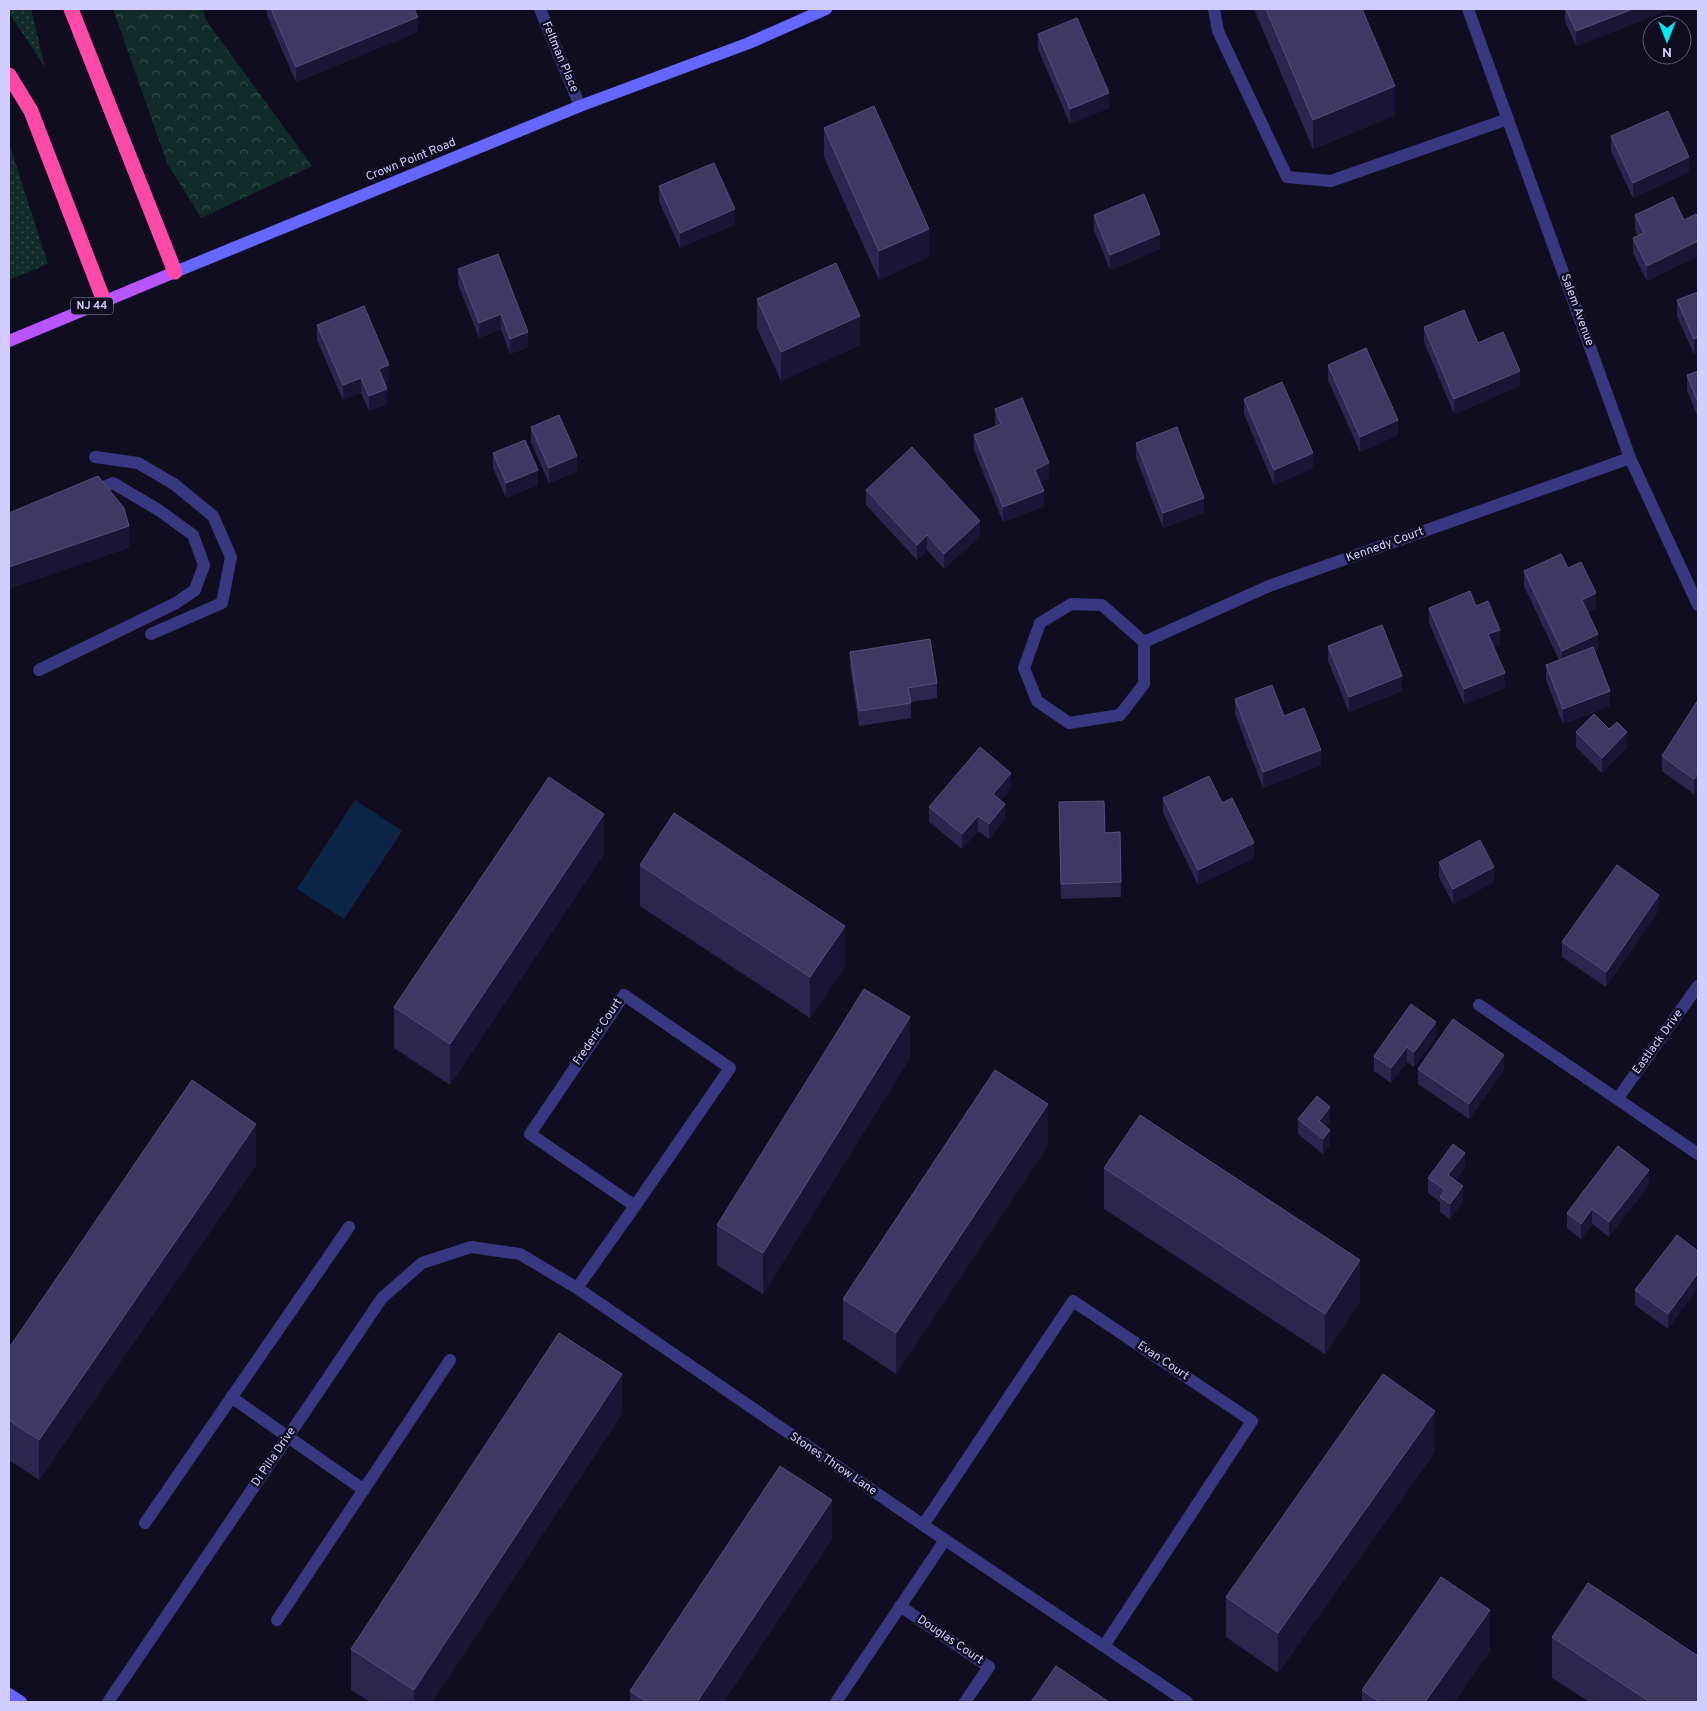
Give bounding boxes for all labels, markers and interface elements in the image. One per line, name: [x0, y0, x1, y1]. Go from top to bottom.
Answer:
north arrow: [1642, 15, 1692, 65]
street label: Feltman Place: [538, 19, 582, 95]
text: N: [1662, 43, 1672, 60]
street label: Crown Point Road: [364, 135, 458, 185]
street label: Salem Avenue: [1557, 272, 1597, 348]
road number: NJ 44: [71, 298, 113, 314]
street label: Kennedy Court: [1344, 524, 1426, 566]
street label: Frederic Court: [570, 995, 626, 1069]
street label: Eastlack Drive: [1629, 1006, 1687, 1078]
street label: Evan Court: [1134, 1338, 1192, 1384]
street label: Di Pilla Drive: [248, 1424, 300, 1490]
street label: Stones Throw Lane: [786, 1429, 880, 1499]
street label: Douglas Court: [914, 1612, 986, 1668]

